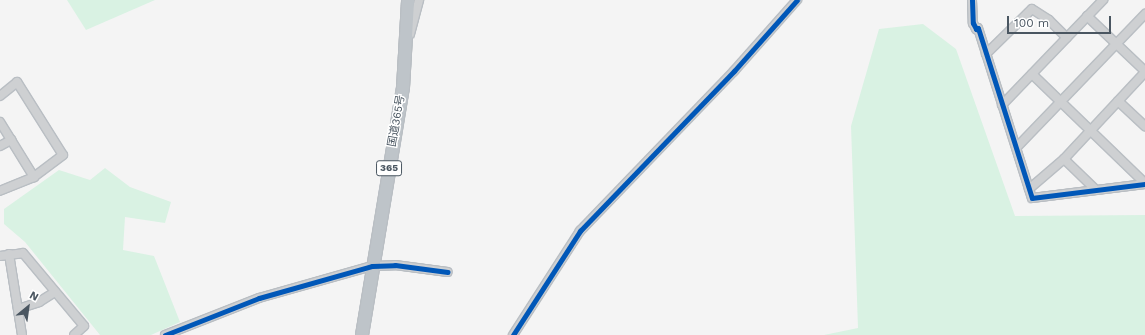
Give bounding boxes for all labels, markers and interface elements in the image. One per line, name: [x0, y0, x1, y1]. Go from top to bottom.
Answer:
scale bar: [1009, 8, 1113, 34]
text: 100 m: [1014, 16, 1049, 30]
street label: 国道365号: [386, 94, 408, 148]
road number: 365: [376, 160, 402, 176]
north arrow: [8, 287, 48, 327]
text: N: [27, 288, 41, 304]

